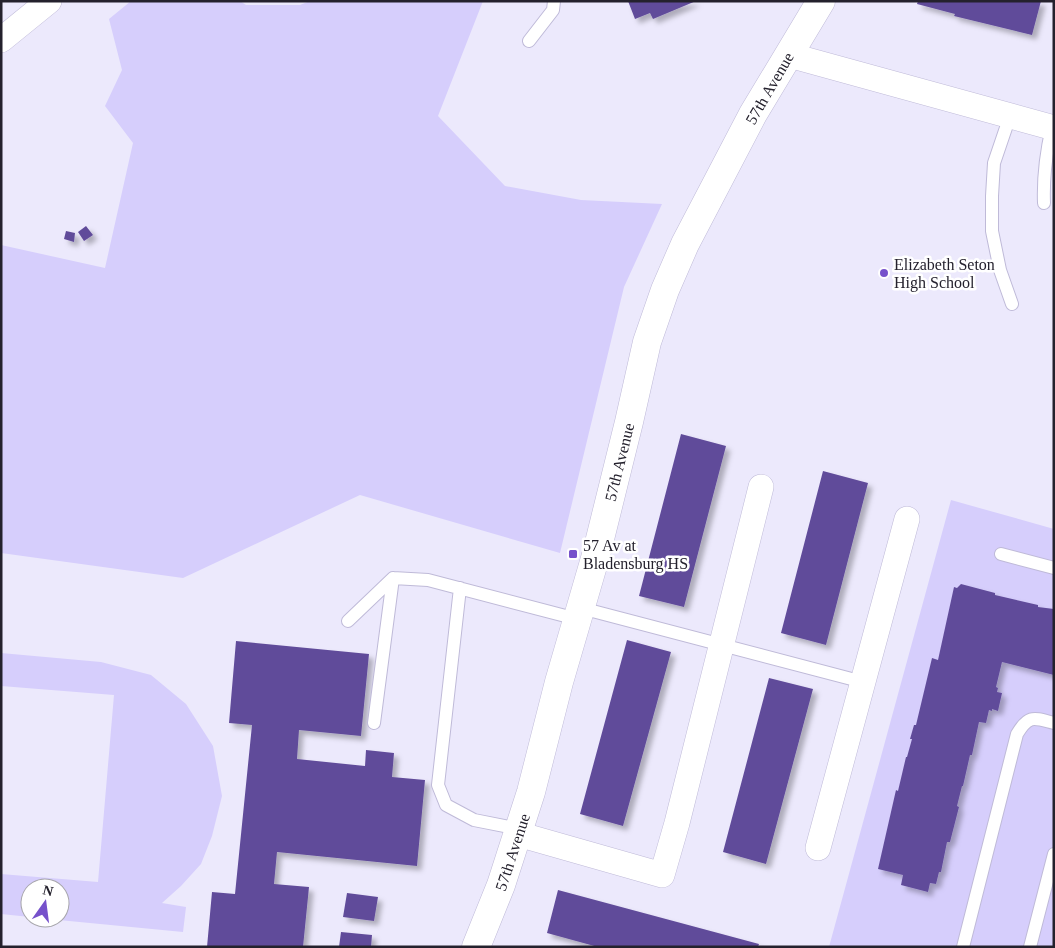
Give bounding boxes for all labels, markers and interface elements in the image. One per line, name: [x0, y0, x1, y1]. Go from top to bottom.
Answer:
street label: 57th Avenue: [742, 49, 797, 127]
place label: Elizabeth Seton High School: [894, 256, 995, 292]
marker: Elizabeth Seton High School: [878, 267, 890, 279]
street label: 57th Avenue: [602, 421, 637, 503]
place label: 57 Av at Bladensburg HS: [583, 537, 688, 573]
marker: 57 Av at Bladensburg HS: [567, 548, 579, 560]
street label: 57th Avenue: [492, 811, 533, 893]
north arrow: [20, 878, 70, 928]
text: N: [41, 882, 55, 899]

